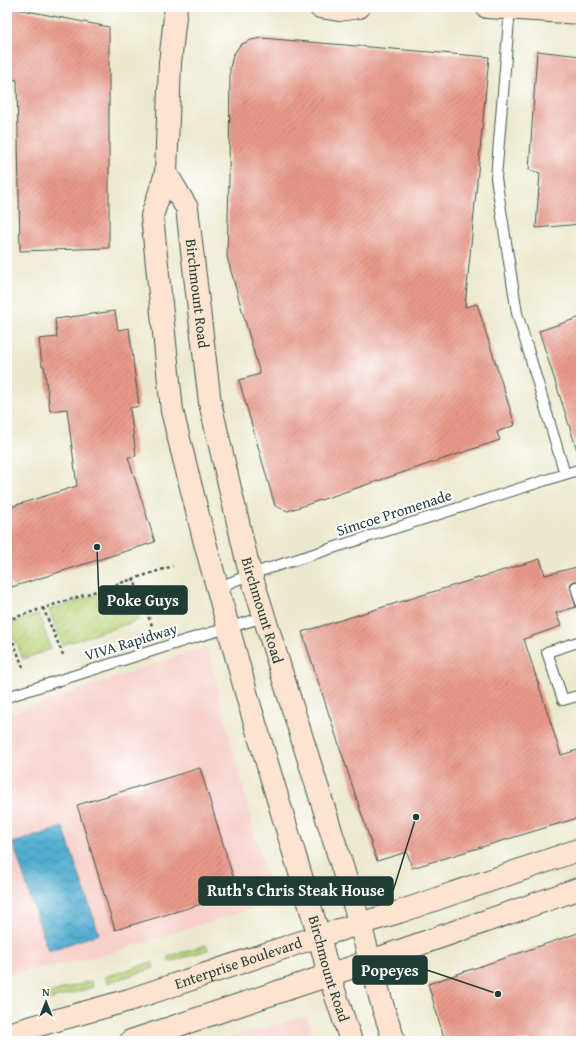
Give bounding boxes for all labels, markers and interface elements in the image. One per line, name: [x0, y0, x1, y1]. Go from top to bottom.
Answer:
street label: Birchmount Road: [181, 238, 214, 349]
street label: Simcoe Promenade: [334, 484, 454, 541]
street label: Birchmount Road: [237, 555, 289, 666]
callout: Poke Guys: [99, 586, 187, 614]
text: Poke Guys: [107, 588, 179, 612]
street label: VIVA Rapidway: [82, 617, 180, 666]
callout: Ruth's Chris Steak House: [199, 877, 393, 905]
text: Ruth's Chris Steak House: [207, 878, 385, 902]
street label: Birchmount Road: [303, 913, 355, 1025]
street label: Enterprise Boulevard: [172, 931, 305, 994]
callout: Popeyes: [353, 956, 427, 984]
text: Popeyes: [361, 958, 419, 982]
north arrow: [26, 982, 66, 1022]
text: N: [42, 984, 50, 1000]

